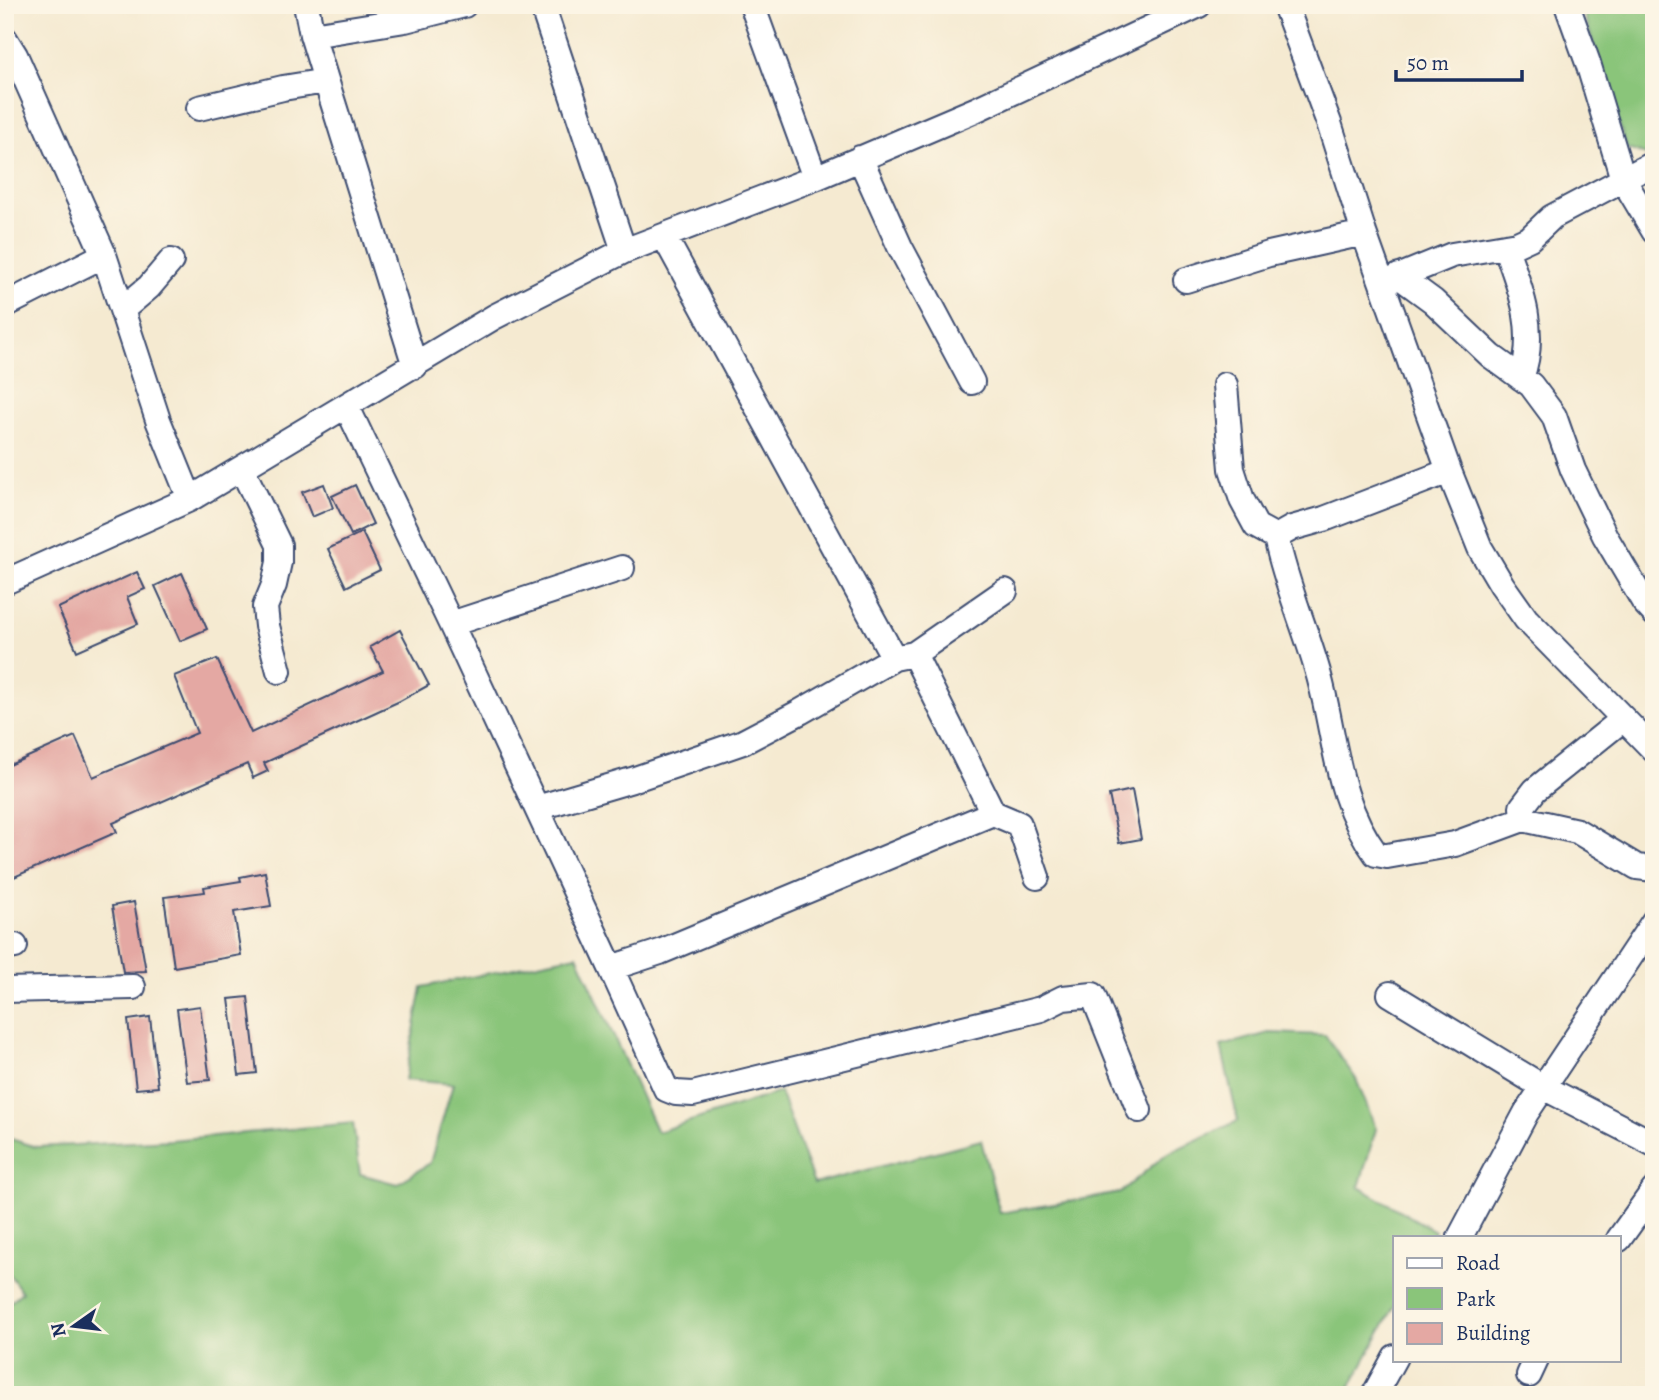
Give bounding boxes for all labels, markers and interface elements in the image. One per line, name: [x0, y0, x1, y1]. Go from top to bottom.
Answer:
scale bar: [1396, 38, 1522, 82]
text: 50 m: [1407, 49, 1449, 77]
legend: [1393, 1236, 1620, 1362]
text: Road: [1456, 1249, 1500, 1277]
text: Park: [1456, 1285, 1496, 1313]
north arrow: [38, 1292, 108, 1362]
text: Building: [1456, 1319, 1531, 1347]
text: N: [44, 1320, 73, 1340]

